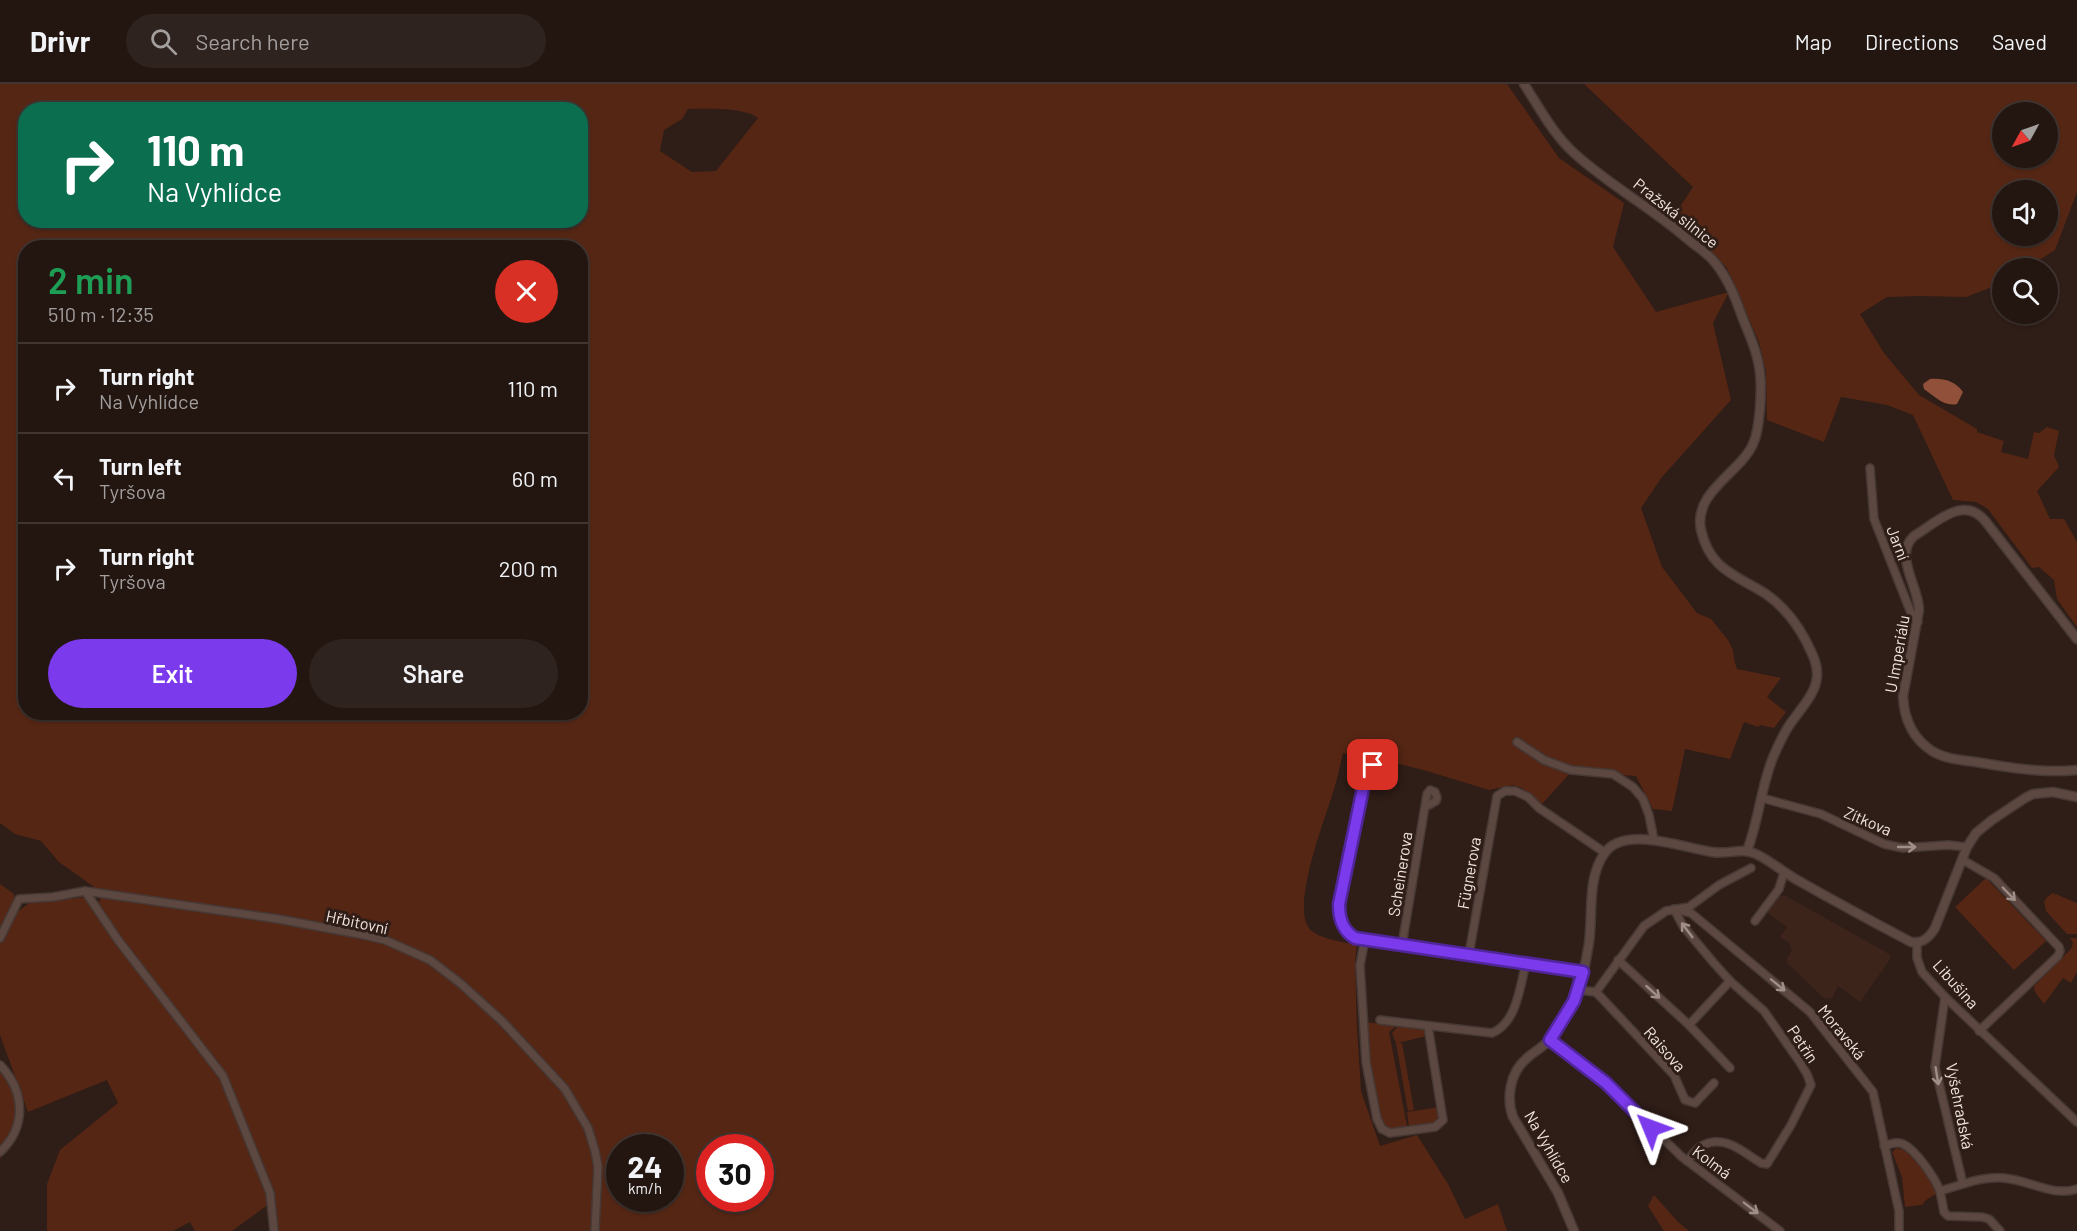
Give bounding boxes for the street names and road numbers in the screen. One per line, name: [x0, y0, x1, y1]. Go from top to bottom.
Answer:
street label: Pražská silnice: [1630, 174, 1723, 252]
street label: Jarní: [1883, 523, 1914, 563]
street label: U Imperiálu: [1880, 614, 1913, 694]
street label: Zítkova: [1842, 802, 1895, 839]
street label: Scheinerova: [1383, 830, 1416, 918]
street label: Fügnerova: [1453, 835, 1484, 910]
street label: Hřbitovní: [324, 906, 390, 937]
street label: Libušina: [1930, 955, 1983, 1012]
street label: Moravská: [1815, 1000, 1870, 1063]
street label: Petřín: [1784, 1021, 1823, 1066]
street label: Raisova: [1641, 1022, 1690, 1075]
street label: Vyšehradská: [1943, 1061, 1978, 1151]
street label: Na Vyhlídce: [1521, 1107, 1578, 1186]
street label: Kolmá: [1689, 1141, 1735, 1182]

